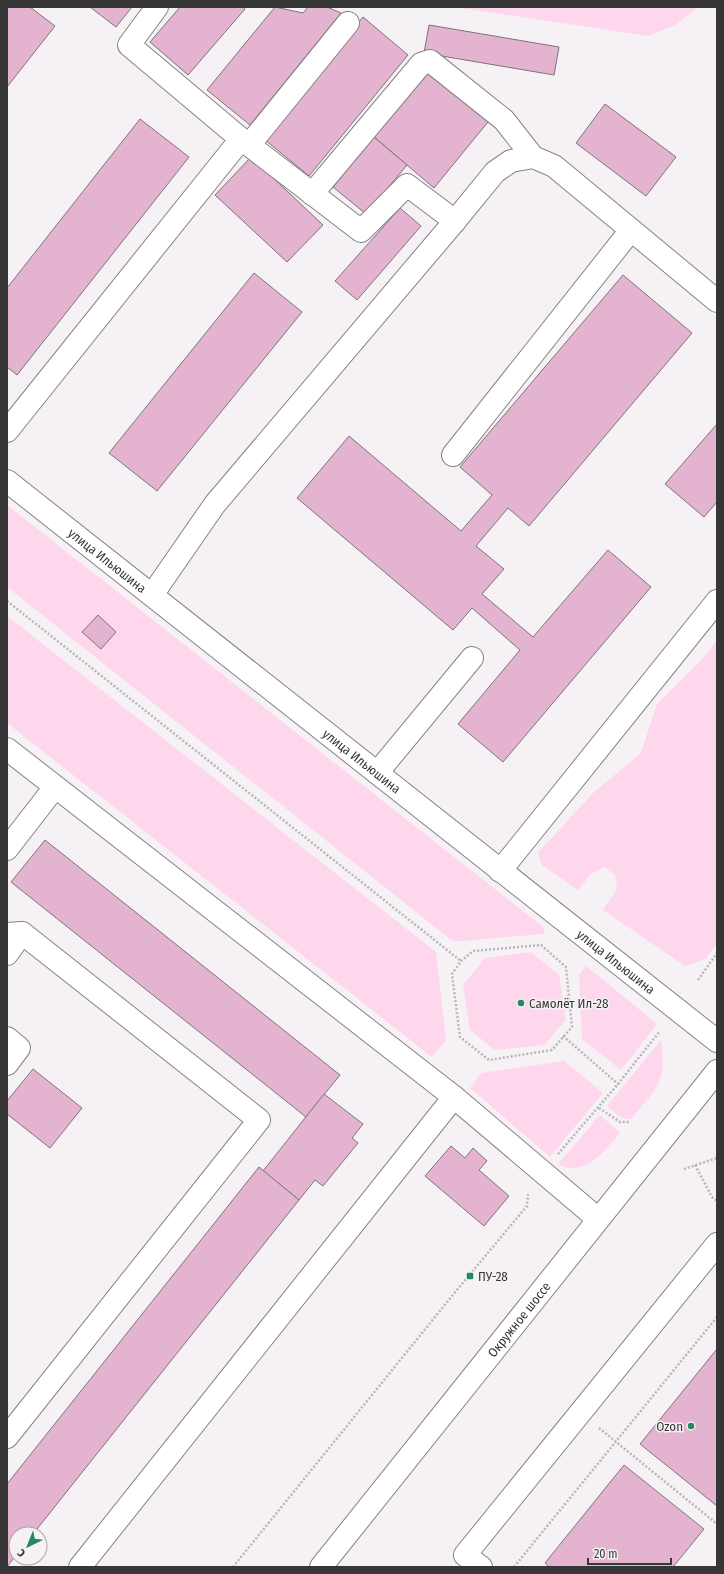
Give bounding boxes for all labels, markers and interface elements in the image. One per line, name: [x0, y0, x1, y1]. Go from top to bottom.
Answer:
street label: улица Ильюшина: [65, 525, 149, 596]
street label: улица Ильюшина: [320, 726, 404, 797]
street label: улица Ильюшина: [574, 927, 658, 997]
place label: Самолёт Ил-28: [529, 996, 608, 1011]
marker: Самолёт Ил-28: [516, 998, 526, 1008]
place label: ПУ-28: [478, 1269, 508, 1284]
marker: ПУ-28: [465, 1271, 475, 1281]
street label: Окружное шоссе: [485, 1279, 554, 1360]
place label: Ozon: [656, 1419, 683, 1434]
marker: Ozon: [686, 1421, 696, 1431]
north arrow: [8, 1526, 48, 1566]
scale bar: [588, 1540, 671, 1566]
text: С: [15, 1546, 28, 1560]
text: 20 m: [594, 1547, 618, 1561]

